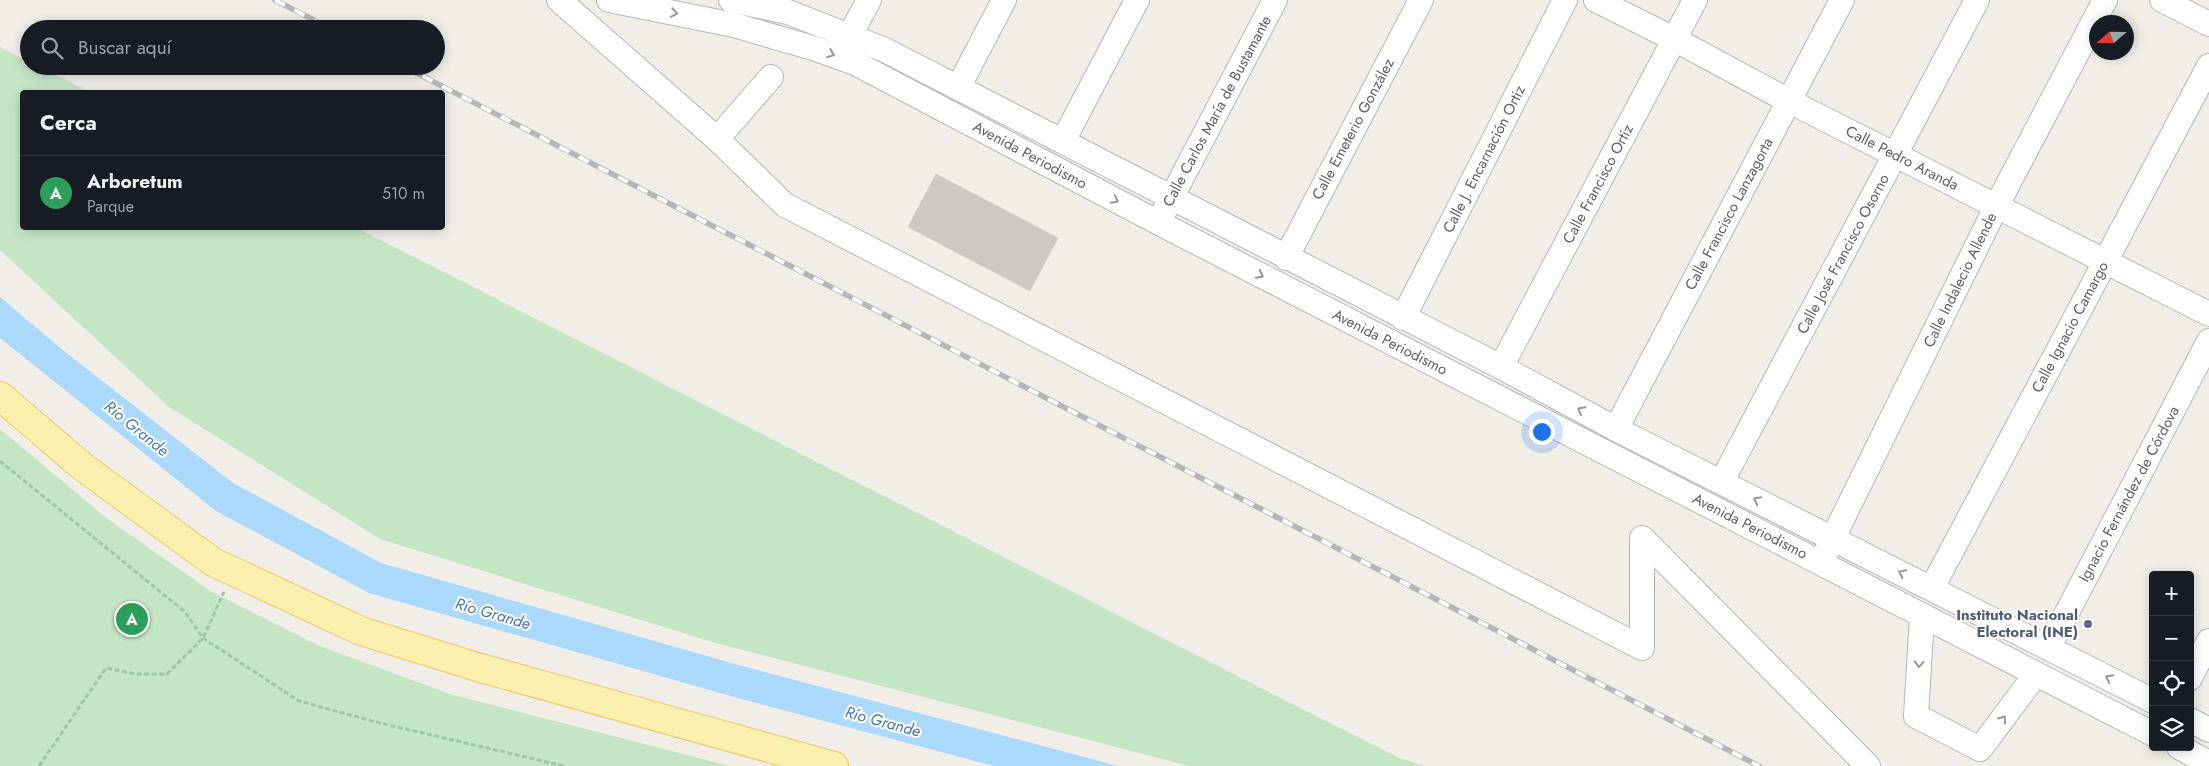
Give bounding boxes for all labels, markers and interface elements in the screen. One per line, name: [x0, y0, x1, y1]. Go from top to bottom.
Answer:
one-way arrow: [669, 7, 678, 18]
street label: Calle Carlos María de Bustamante: [1157, 11, 1277, 210]
north arrow: [2089, 15, 2134, 60]
search box: [20, 20, 445, 75]
icon: search: [38, 34, 66, 62]
text: Buscar aquí: [78, 34, 172, 61]
one-way arrow: [826, 48, 834, 58]
street label: Calle Emeterio González: [1306, 54, 1400, 204]
street label: Calle J. Encarnación Ortiz: [1437, 81, 1531, 237]
text: Cerca: [40, 108, 97, 138]
street label: Avenida Periodismo: [969, 116, 1091, 194]
street label: Calle Francisco Ortiz: [1557, 120, 1639, 248]
street label: Calle Pedro Aranda: [1842, 120, 1962, 196]
street label: Calle Francisco Lanzagorta: [1679, 134, 1779, 294]
text: Arboretum: [87, 168, 183, 195]
street label: Calle José Francisco Osorno: [1791, 170, 1895, 338]
text: A: [50, 182, 62, 205]
text: 510 m: [382, 182, 425, 205]
one-way arrow: [1110, 194, 1119, 204]
text: Parque: [87, 195, 134, 218]
street label: Calle Indalecio Allende: [1918, 209, 2002, 351]
street label: Calle Ignacio Camargo: [2026, 257, 2114, 397]
one-way arrow: [1254, 269, 1263, 279]
street label: Avenida Periodismo: [1329, 304, 1451, 380]
water label: Río Grande: [99, 395, 174, 462]
street label: Ignacio Fernández de Córdova: [2073, 402, 2185, 586]
one-way arrow: [1577, 406, 1586, 416]
your location: [1529, 419, 1555, 445]
street label: Avenida Periodismo: [1689, 488, 1811, 564]
one-way arrow: [1753, 496, 1762, 506]
one-way arrow: [1898, 569, 1907, 579]
map controls: [2149, 571, 2194, 751]
button: +: [2149, 571, 2194, 616]
water label: Río Grande: [453, 592, 533, 635]
pin: A: [116, 600, 148, 638]
place label: Instituto Nacional Electoral (INE): [1956, 604, 2078, 643]
button: −: [2149, 616, 2194, 661]
marker: Instituto Nacional Electoral (INE): [2082, 618, 2094, 630]
one-way arrow: [1914, 660, 1925, 668]
button: locate: [2149, 661, 2194, 706]
one-way arrow: [2106, 674, 2115, 684]
water label: Río Grande: [843, 700, 923, 743]
button: layers: [2149, 706, 2194, 751]
one-way arrow: [1997, 716, 2005, 725]

